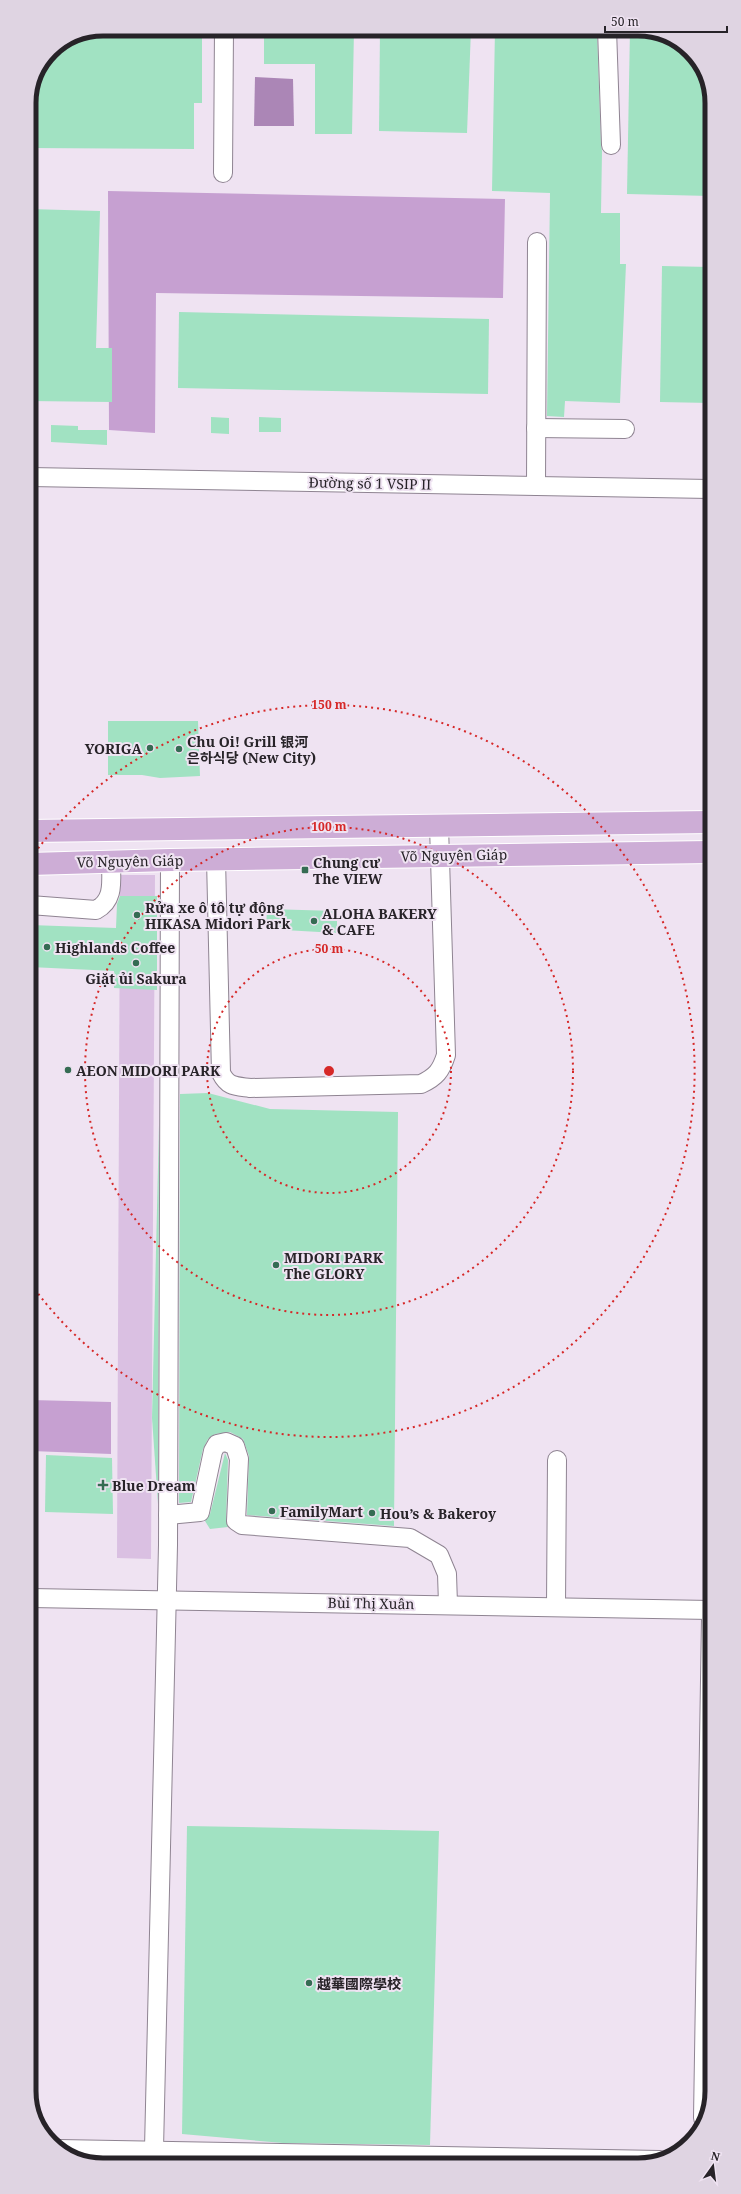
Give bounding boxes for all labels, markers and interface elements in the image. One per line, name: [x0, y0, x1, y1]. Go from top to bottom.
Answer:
scale bar: [605, 8, 727, 34]
text: 50 m: [611, 13, 639, 30]
street label: Đường số 1 VSIP II: [308, 472, 432, 494]
text: 150 m: [311, 696, 347, 713]
place label: Chu Oi! Grill 银河 은하식당 (New City): [187, 732, 316, 767]
place label: YORIGA: [85, 739, 142, 758]
marker: YORIGA: [145, 743, 155, 753]
marker: Chu Oi! Grill 银河 은하식당 (New City): [174, 744, 184, 754]
text: 100 m: [311, 818, 347, 835]
street label: Võ Nguyên Giáp: [401, 845, 507, 865]
street label: Võ Nguyên Giáp: [77, 851, 183, 871]
place label: Chung cư The VIEW: [313, 853, 382, 888]
marker: Chung cư The VIEW: [300, 865, 310, 875]
place label: Rửa xe ô tô tự động HIKASA Midori Park: [145, 898, 290, 933]
place label: ALOHA BAKERY & CAFE: [322, 904, 437, 939]
marker: Rửa xe ô tô tự động HIKASA Midori Park: [132, 910, 142, 920]
marker: ALOHA BAKERY & CAFE: [309, 916, 319, 926]
place label: Highlands Coffee: [55, 938, 175, 957]
text: 50 m: [315, 940, 343, 957]
marker: Highlands Coffee: [42, 942, 52, 952]
marker: Giặt ủi Sakura: [131, 958, 141, 968]
place label: Giặt ủi Sakura: [85, 969, 187, 988]
place label: AEON MIDORI PARK: [76, 1061, 221, 1080]
centre of rings: [322, 1064, 336, 1078]
marker: AEON MIDORI PARK: [63, 1065, 73, 1075]
place label: MIDORI PARK The GLORY: [284, 1248, 384, 1283]
marker: MIDORI PARK The GLORY: [271, 1260, 281, 1270]
place label: Blue Dream: [112, 1476, 196, 1495]
marker: Blue Dream: [97, 1479, 109, 1491]
place label: FamilyMart: [280, 1502, 363, 1521]
place label: Hou’s & Bakeroy: [380, 1504, 497, 1523]
marker: FamilyMart: [267, 1506, 277, 1516]
marker: Hou’s & Bakeroy: [367, 1508, 377, 1518]
street label: Bùi Thị Xuân: [327, 1593, 415, 1613]
place label: 越華國際學校: [317, 1974, 401, 1993]
marker: 越華國際學校: [304, 1978, 314, 1988]
north arrow: [693, 2146, 733, 2186]
text: N: [710, 2147, 722, 2164]

